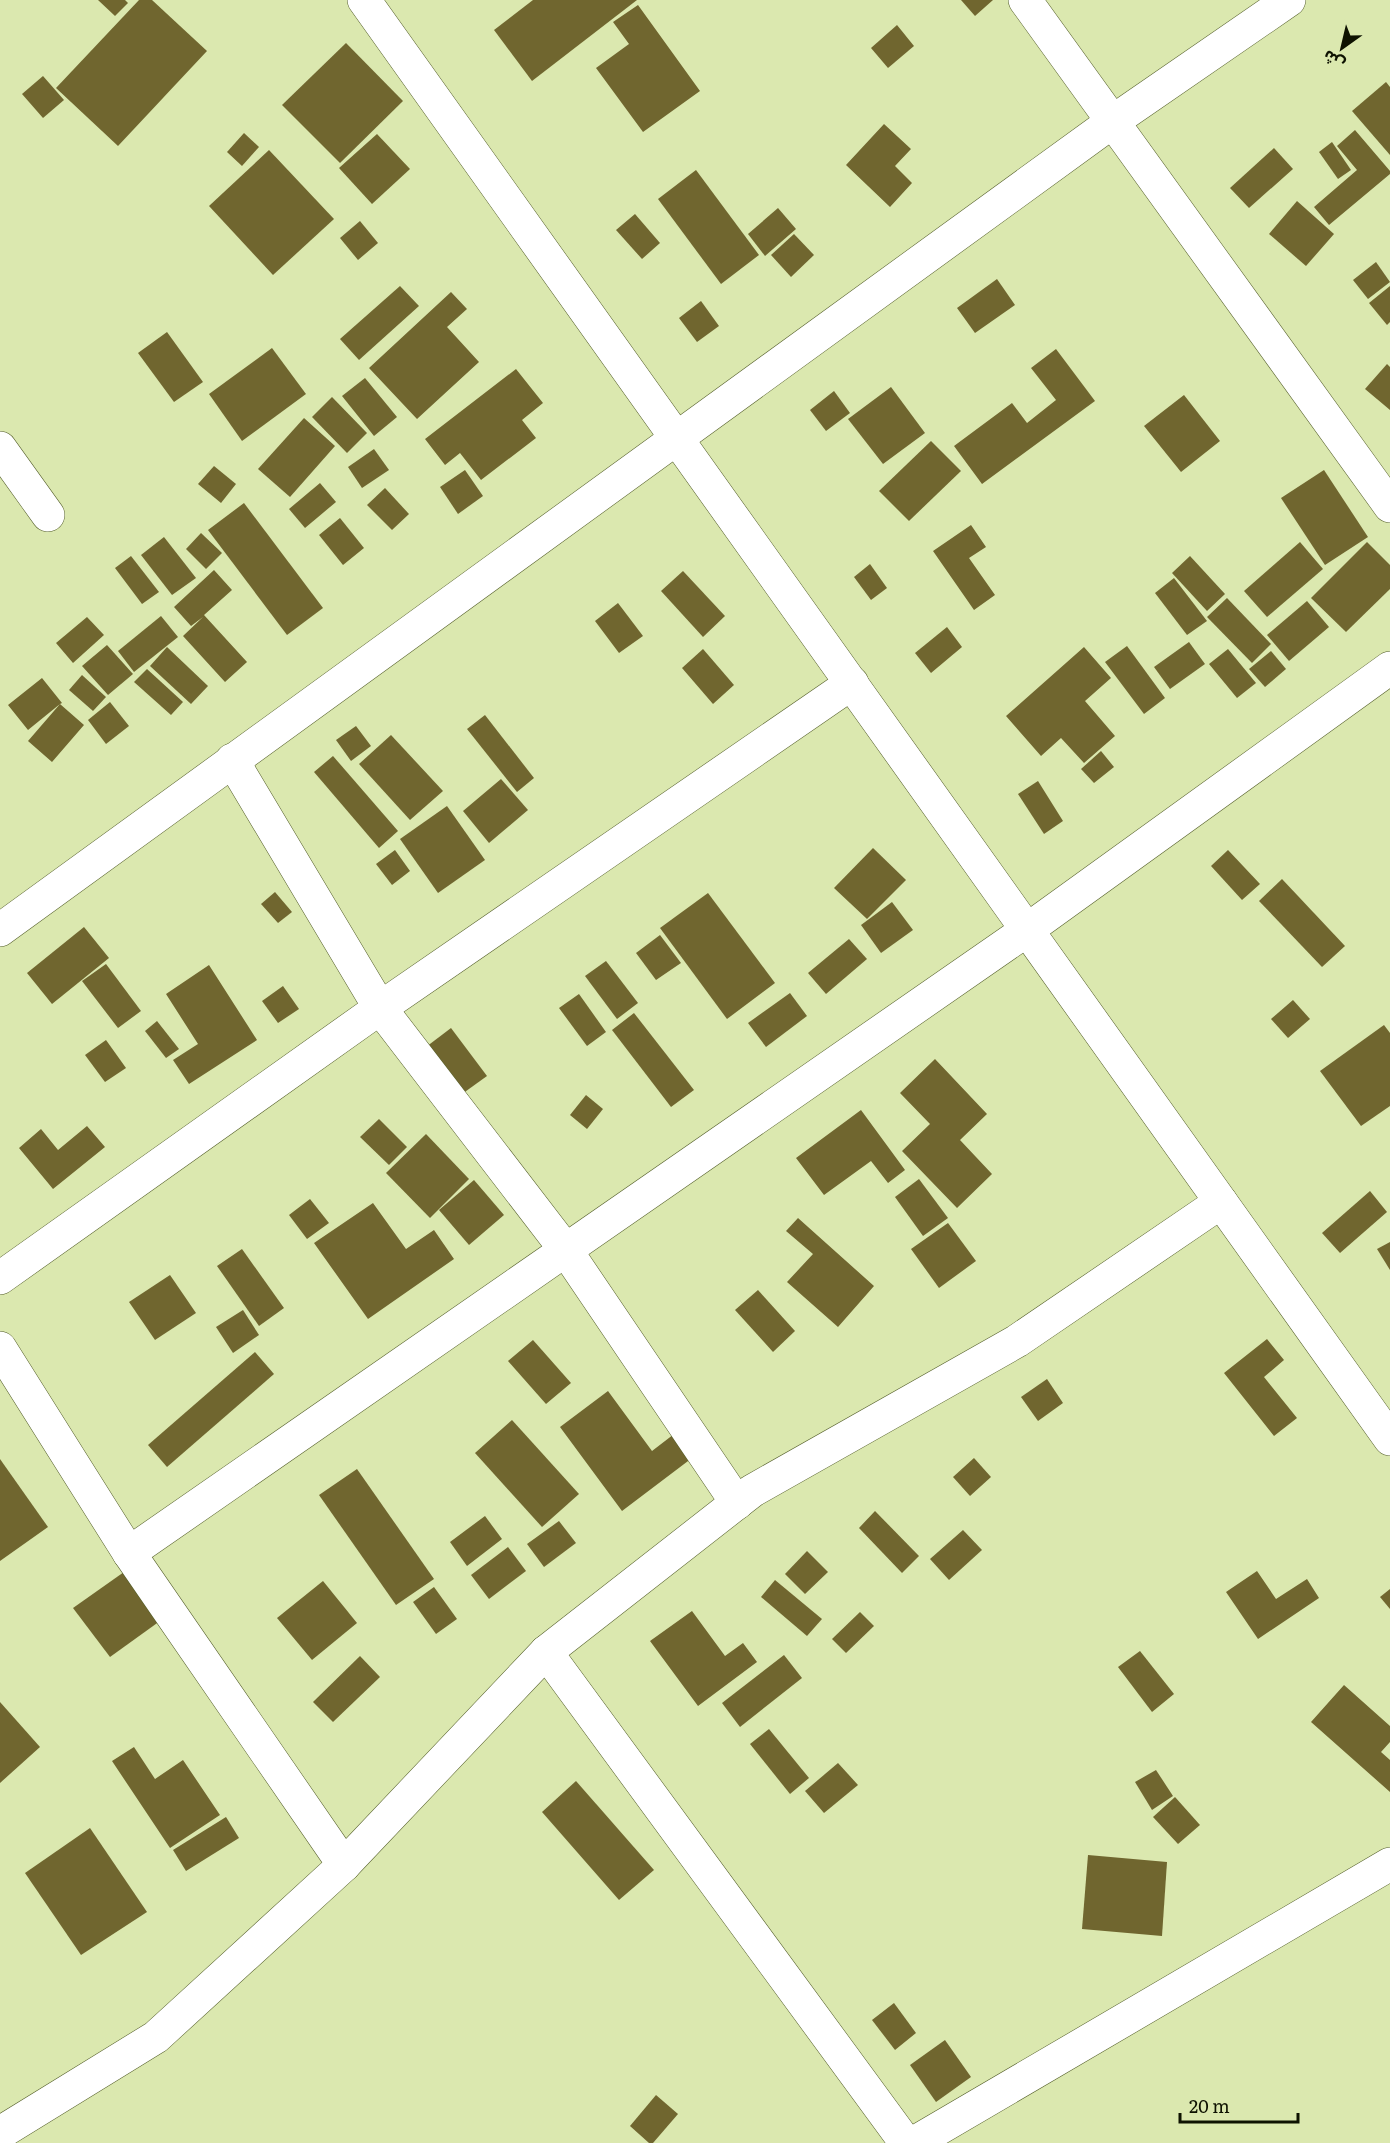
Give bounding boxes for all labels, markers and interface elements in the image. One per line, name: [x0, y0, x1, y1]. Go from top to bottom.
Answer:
north arrow: [1312, 18, 1372, 78]
text: ش: [1317, 45, 1349, 77]
scale bar: [1180, 2086, 1298, 2124]
text: 20 m: [1189, 2092, 1230, 2119]

